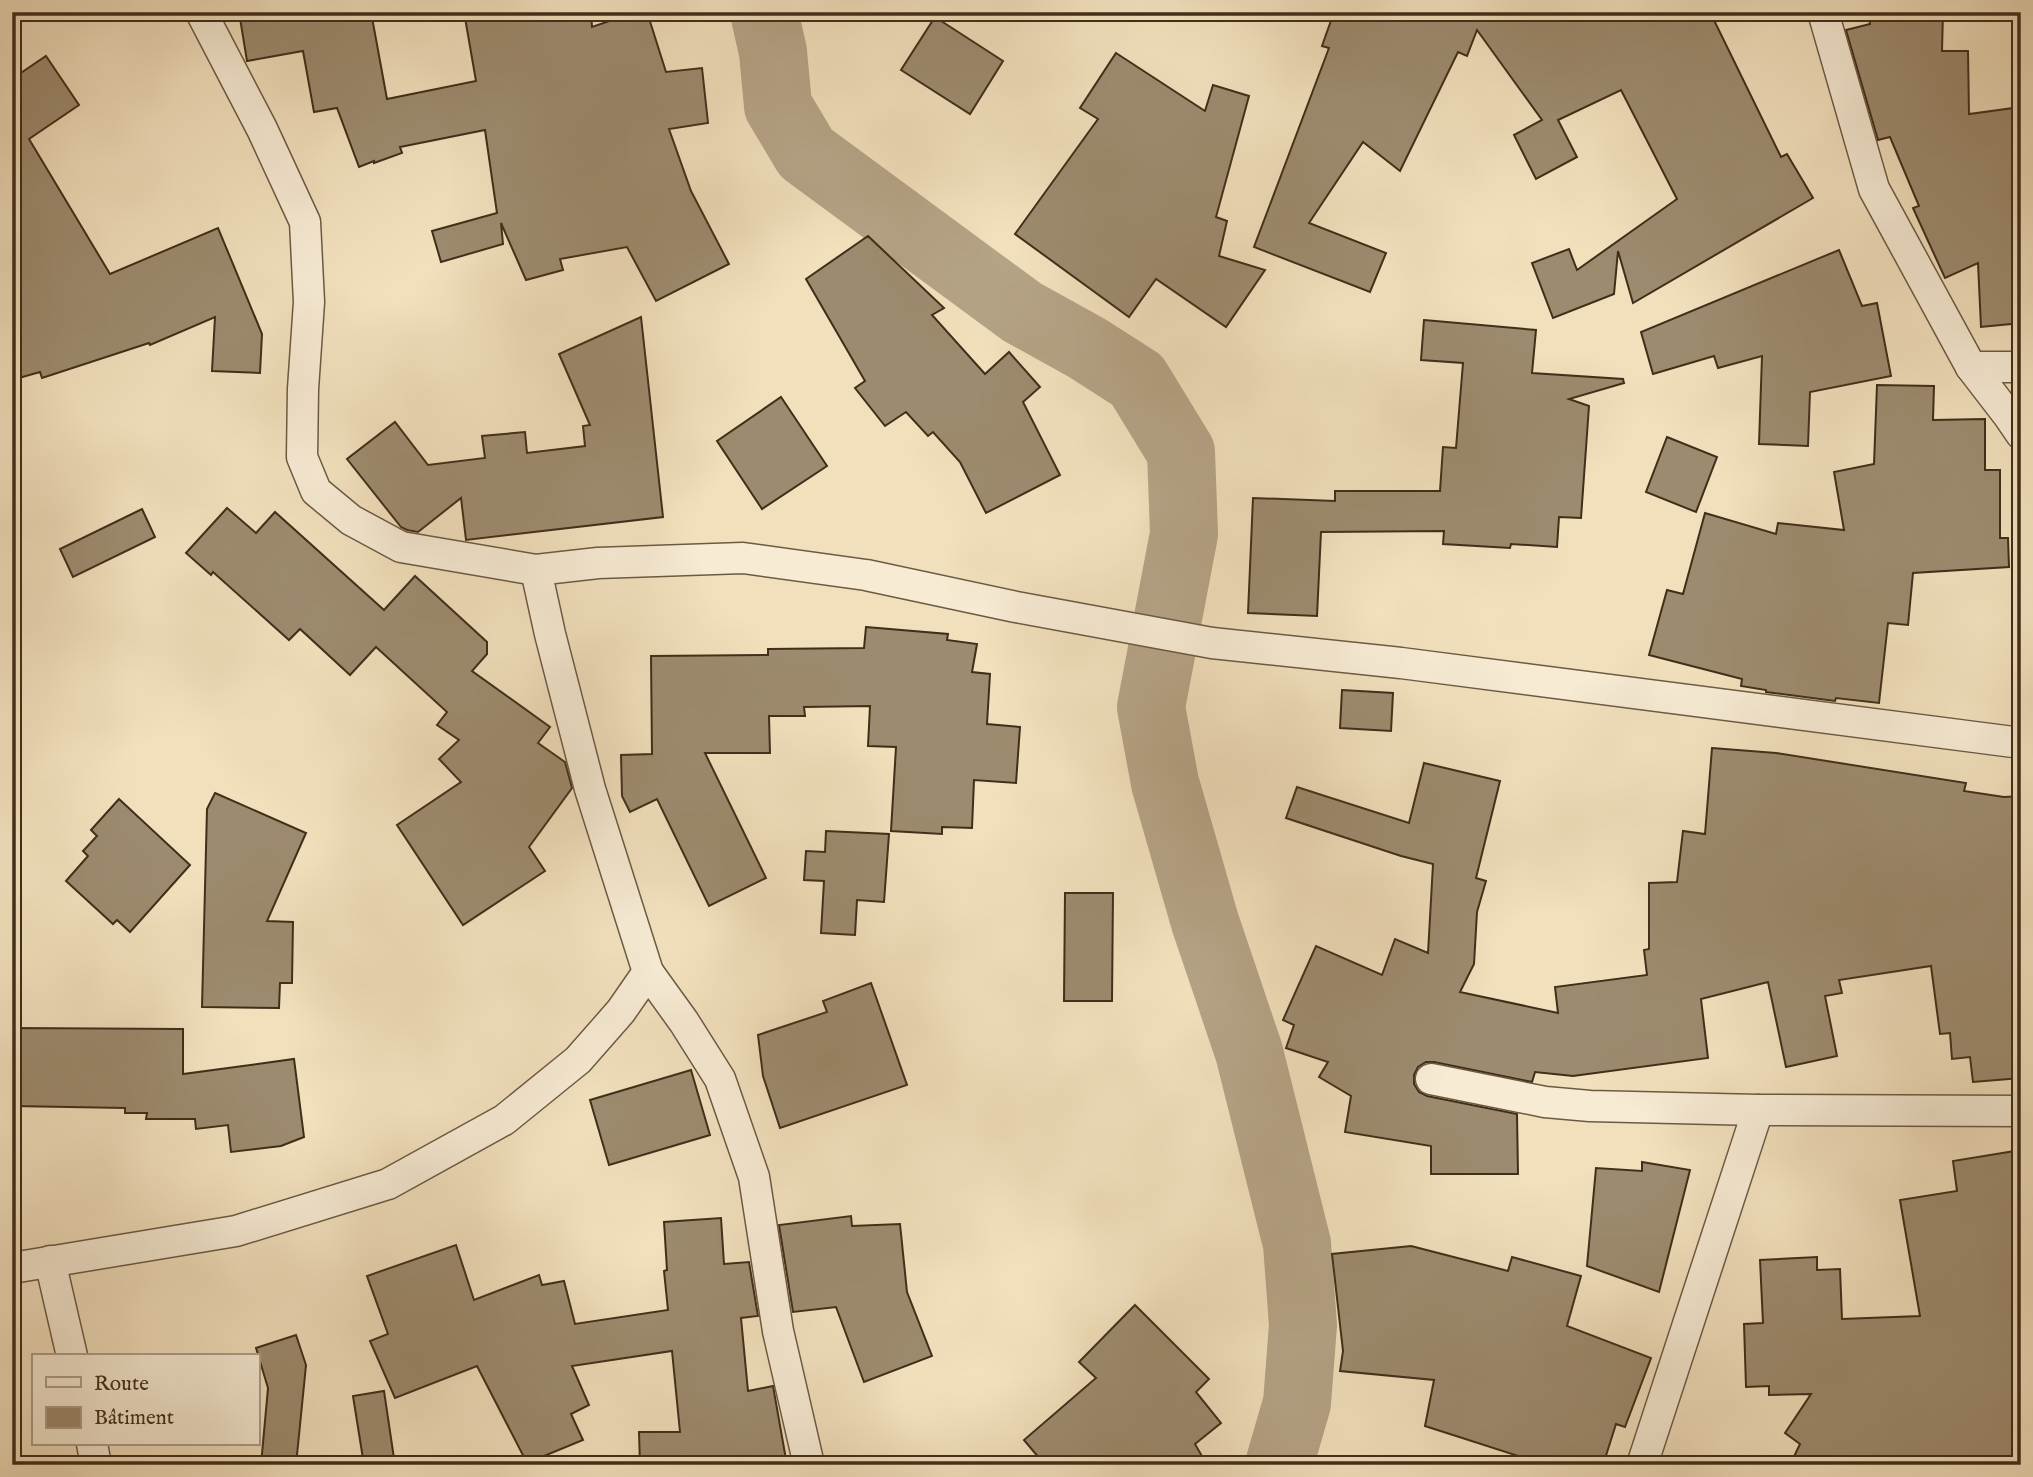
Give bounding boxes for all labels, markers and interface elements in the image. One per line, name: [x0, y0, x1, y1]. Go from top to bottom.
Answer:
legend: [32, 1354, 259, 1446]
text: Route: [94, 1371, 149, 1398]
text: Bâtiment: [94, 1405, 174, 1432]

